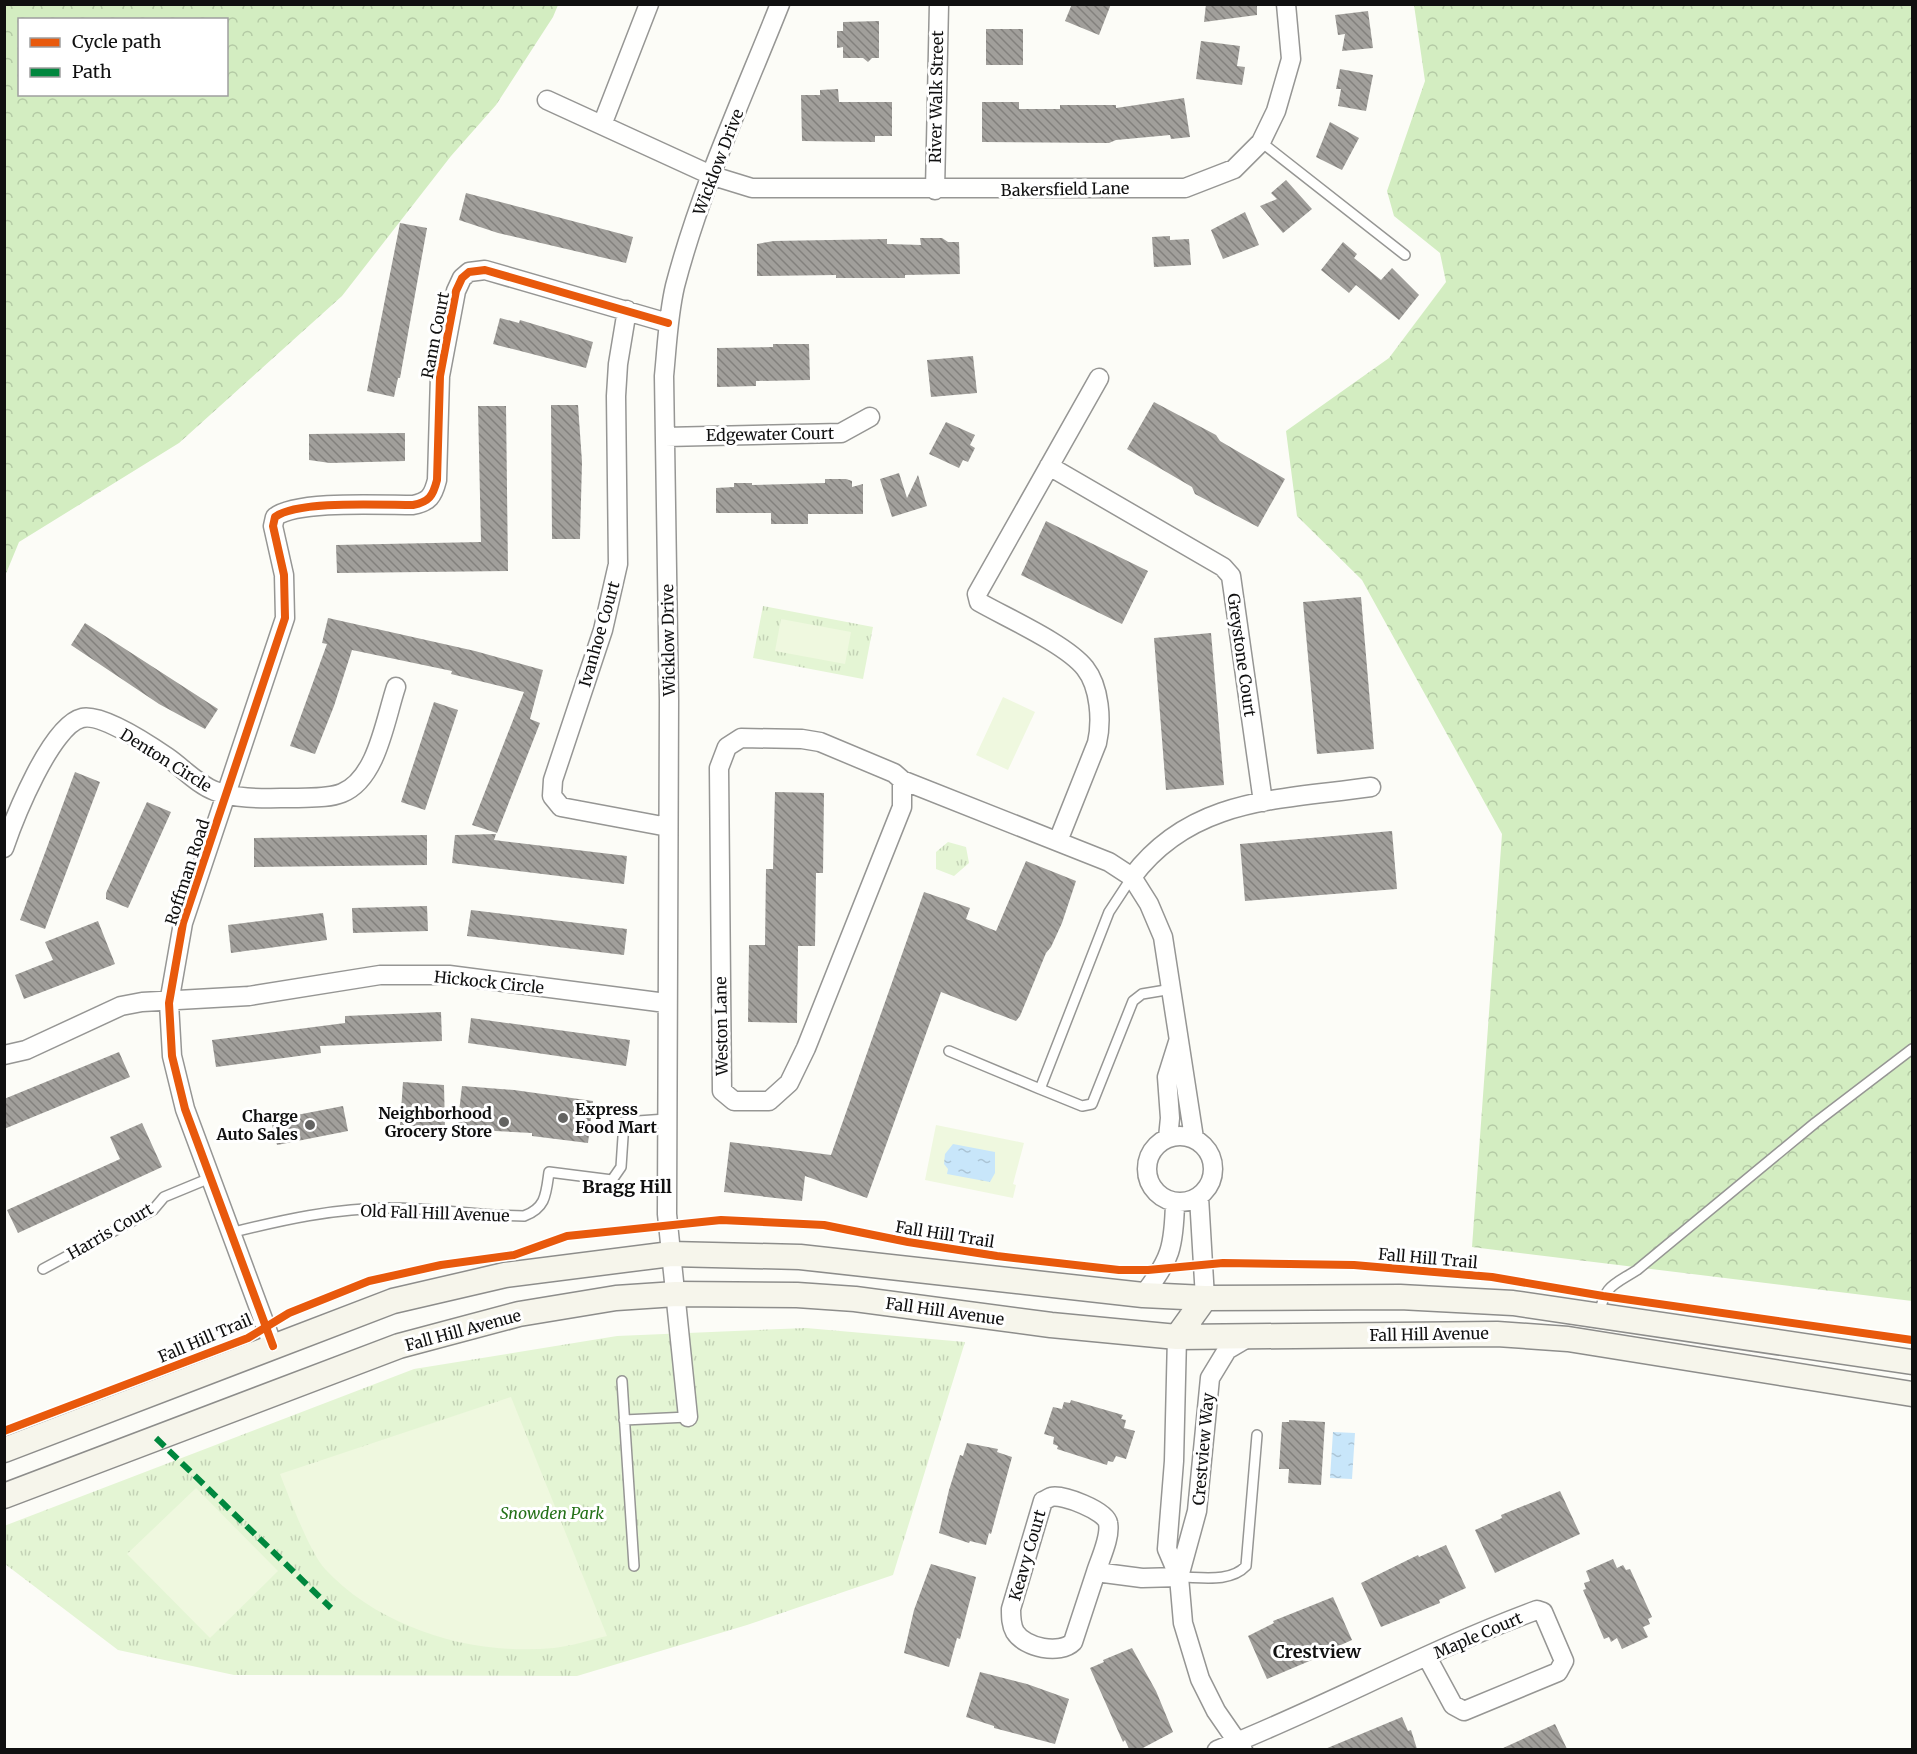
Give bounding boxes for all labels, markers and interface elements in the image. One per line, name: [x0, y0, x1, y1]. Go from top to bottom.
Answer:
legend: [18, 18, 228, 96]
text: Cycle path: [72, 30, 162, 53]
street label: River Walk Street: [925, 30, 947, 164]
text: Path: [72, 60, 112, 83]
street label: Wicklow Drive: [688, 106, 747, 219]
street label: Bakersfield Lane: [1001, 178, 1129, 200]
street label: Rann Court: [417, 289, 453, 380]
street label: Edgewater Court: [706, 423, 835, 445]
street label: Ivanhoe Court: [574, 578, 624, 689]
street label: Wicklow Drive: [657, 584, 679, 697]
street label: Greystone Court: [1223, 592, 1261, 719]
street label: Denton Circle: [117, 724, 215, 796]
street label: Roffman Road: [160, 816, 214, 928]
street label: Hickock Circle: [433, 966, 545, 998]
street label: Weston Lane: [710, 976, 732, 1077]
place label: Express Food Mart: [575, 1099, 658, 1137]
place label: Neighborhood Grocery Store: [378, 1103, 492, 1141]
place label: Charge Auto Sales: [215, 1106, 298, 1144]
marker: Express Food Mart: [556, 1111, 570, 1125]
marker: Neighborhood Grocery Store: [497, 1115, 511, 1129]
marker: Charge Auto Sales: [303, 1118, 317, 1132]
district label: Bragg Hill: [582, 1175, 672, 1198]
street label: Harris Court: [64, 1198, 157, 1264]
street label: Old Fall Hill Avenue: [360, 1200, 510, 1226]
street label: Fall Hill Trail: [894, 1216, 996, 1252]
street label: Fall Hill Trail: [1377, 1244, 1479, 1272]
street label: Fall Hill Avenue: [885, 1293, 1005, 1329]
street label: Fall Hill Avenue: [403, 1305, 523, 1355]
street label: Fall Hill Trail: [155, 1309, 255, 1367]
street label: Fall Hill Avenue: [1369, 1323, 1489, 1345]
street label: Crestview Way: [1188, 1391, 1218, 1506]
park label: Snowden Park: [500, 1503, 604, 1523]
street label: Keavy Court: [1004, 1507, 1050, 1603]
street label: Maple Court: [1431, 1607, 1526, 1663]
district label: Crestview: [1273, 1640, 1362, 1663]

